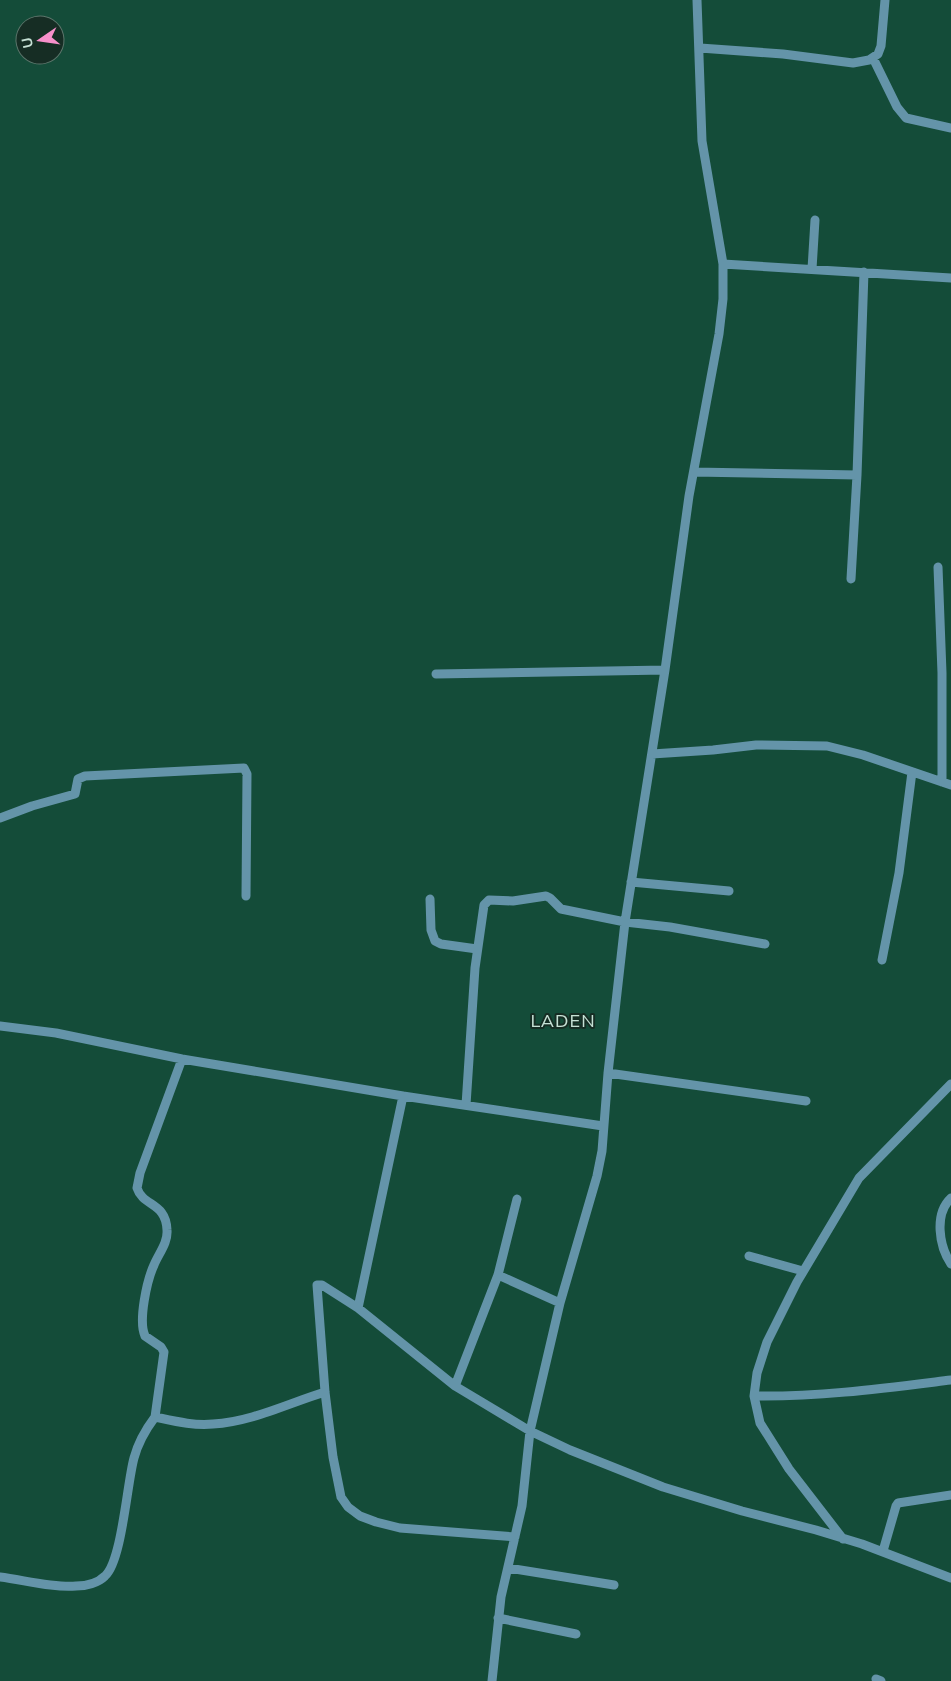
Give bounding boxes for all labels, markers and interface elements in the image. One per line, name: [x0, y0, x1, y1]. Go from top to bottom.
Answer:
north arrow: [15, 15, 65, 65]
text: U: [17, 36, 37, 50]
district label: LADEN: [530, 1009, 596, 1032]

